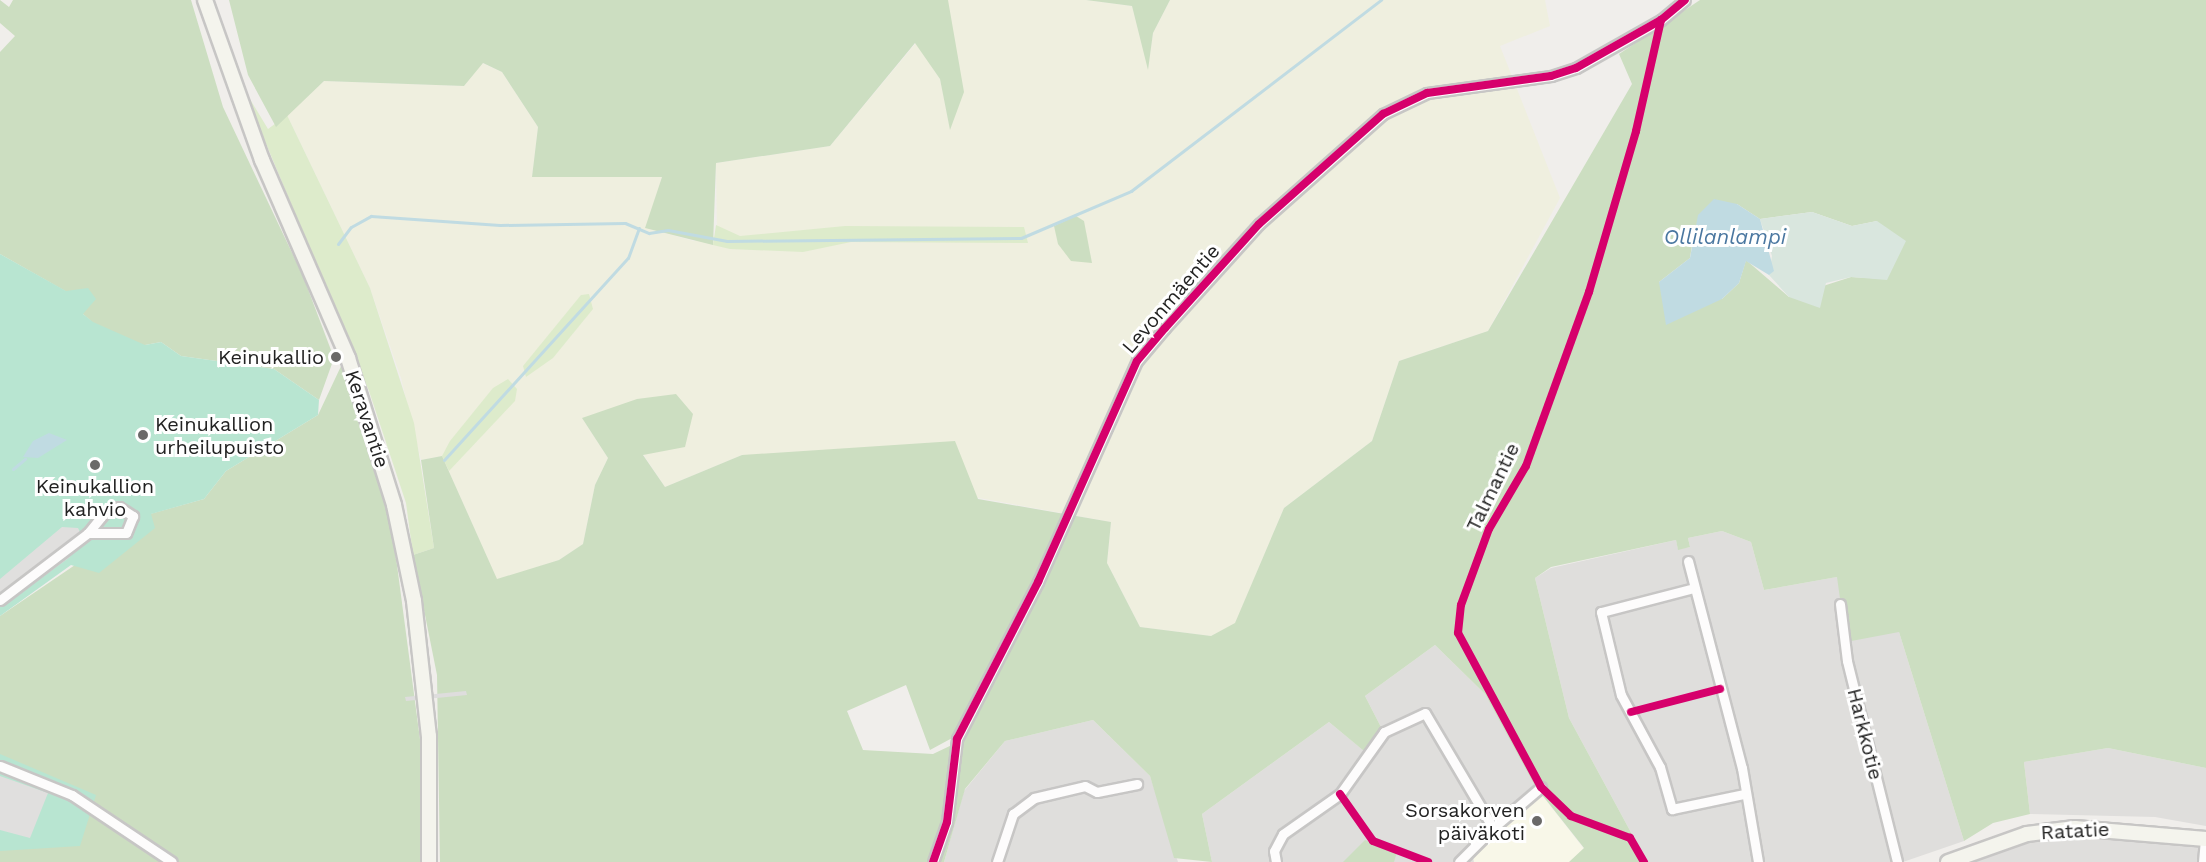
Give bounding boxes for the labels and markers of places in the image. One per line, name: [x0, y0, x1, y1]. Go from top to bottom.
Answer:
place label: Keinukallio: [218, 345, 324, 369]
marker: Keinukallio: [329, 350, 343, 364]
place label: Keinukallion urheilupuisto: [155, 412, 284, 459]
marker: Keinukallion urheilupuisto: [136, 428, 150, 442]
marker: Keinukallion kahvio: [88, 458, 102, 472]
place label: Keinukallion kahvio: [36, 474, 154, 521]
place label: Sorsakorven päiväkoti: [1405, 798, 1525, 845]
marker: Sorsakorven päiväkoti: [1530, 814, 1544, 828]

